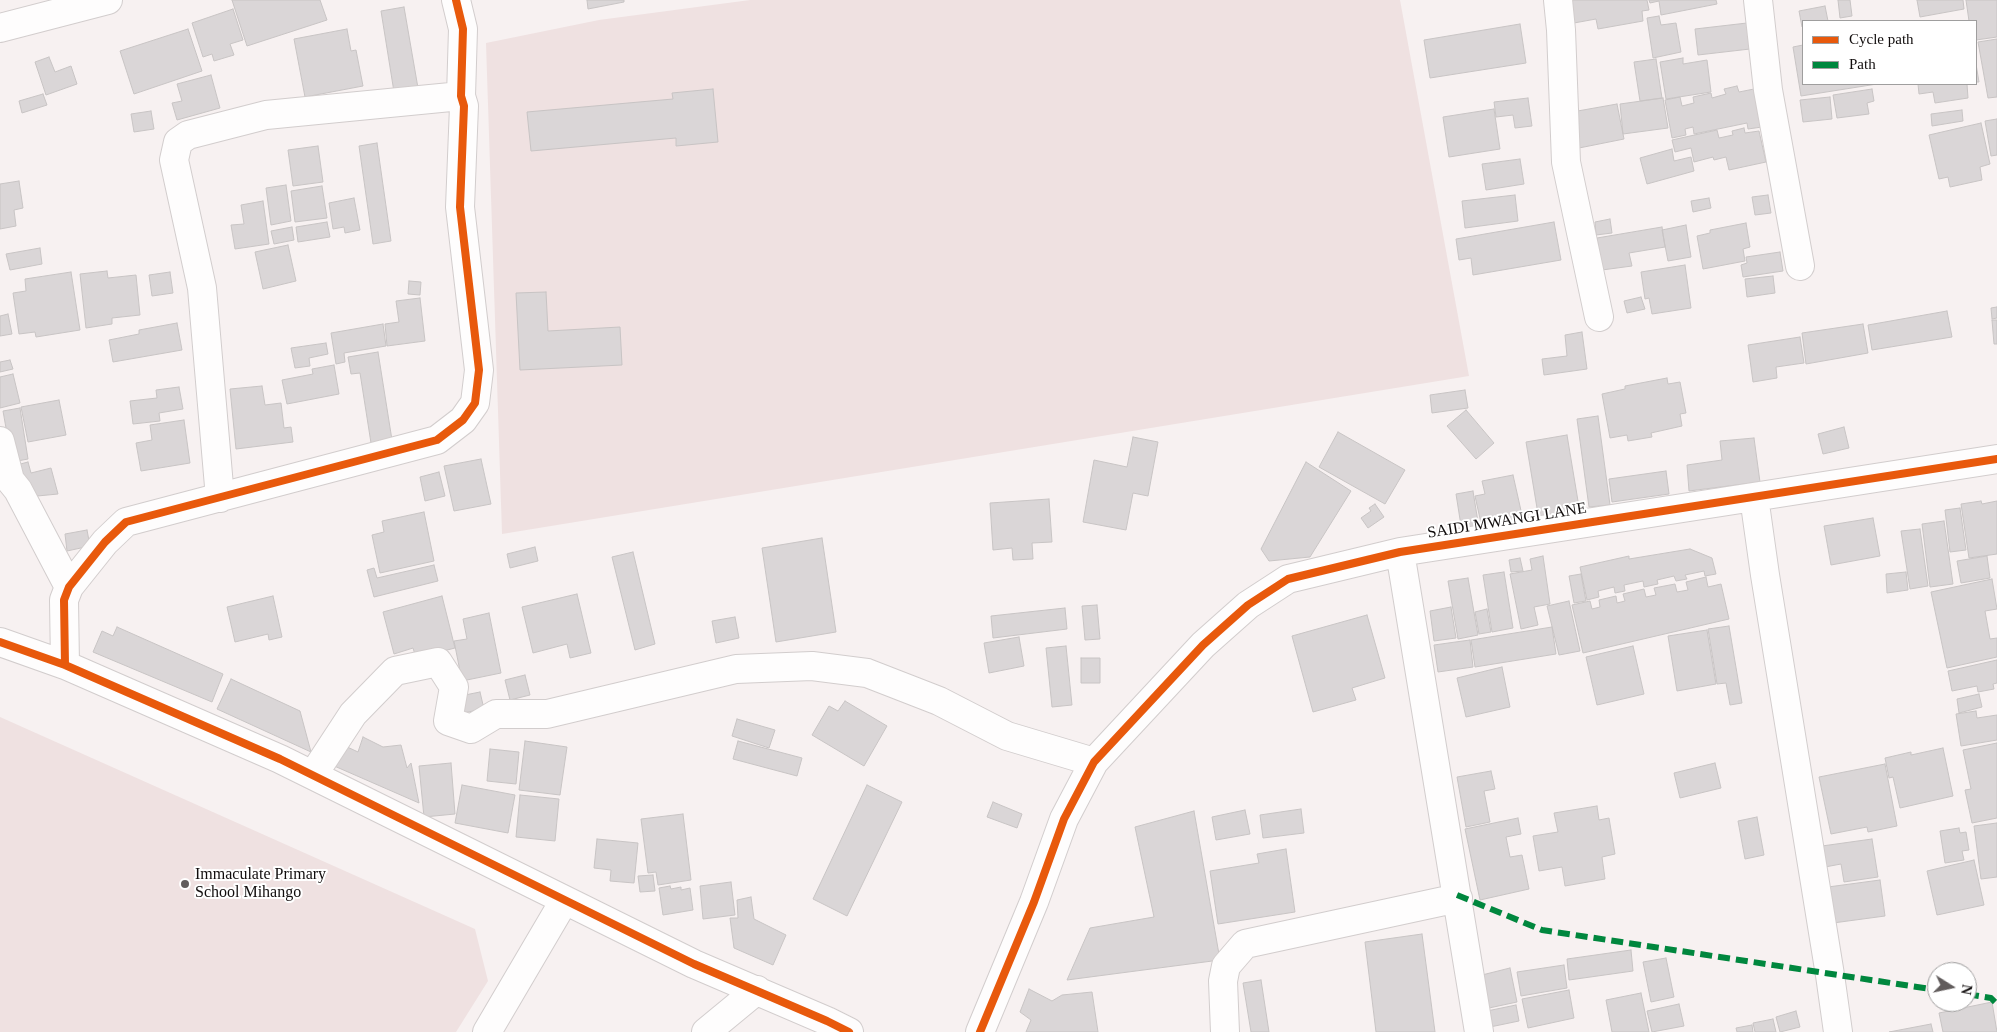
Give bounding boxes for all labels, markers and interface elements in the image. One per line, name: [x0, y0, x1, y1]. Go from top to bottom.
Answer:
legend: [1802, 20, 1977, 85]
text: Cycle path: [1849, 31, 1914, 47]
text: Path: [1849, 56, 1876, 72]
street label: SAIDI MWANGI LANE: [1426, 499, 1588, 543]
place label: Immaculate Primary School Mihango: [195, 865, 326, 903]
marker: Immaculate Primary School Mihango: [179, 878, 191, 890]
north arrow: [1927, 962, 1977, 1012]
text: N: [1958, 983, 1975, 996]

